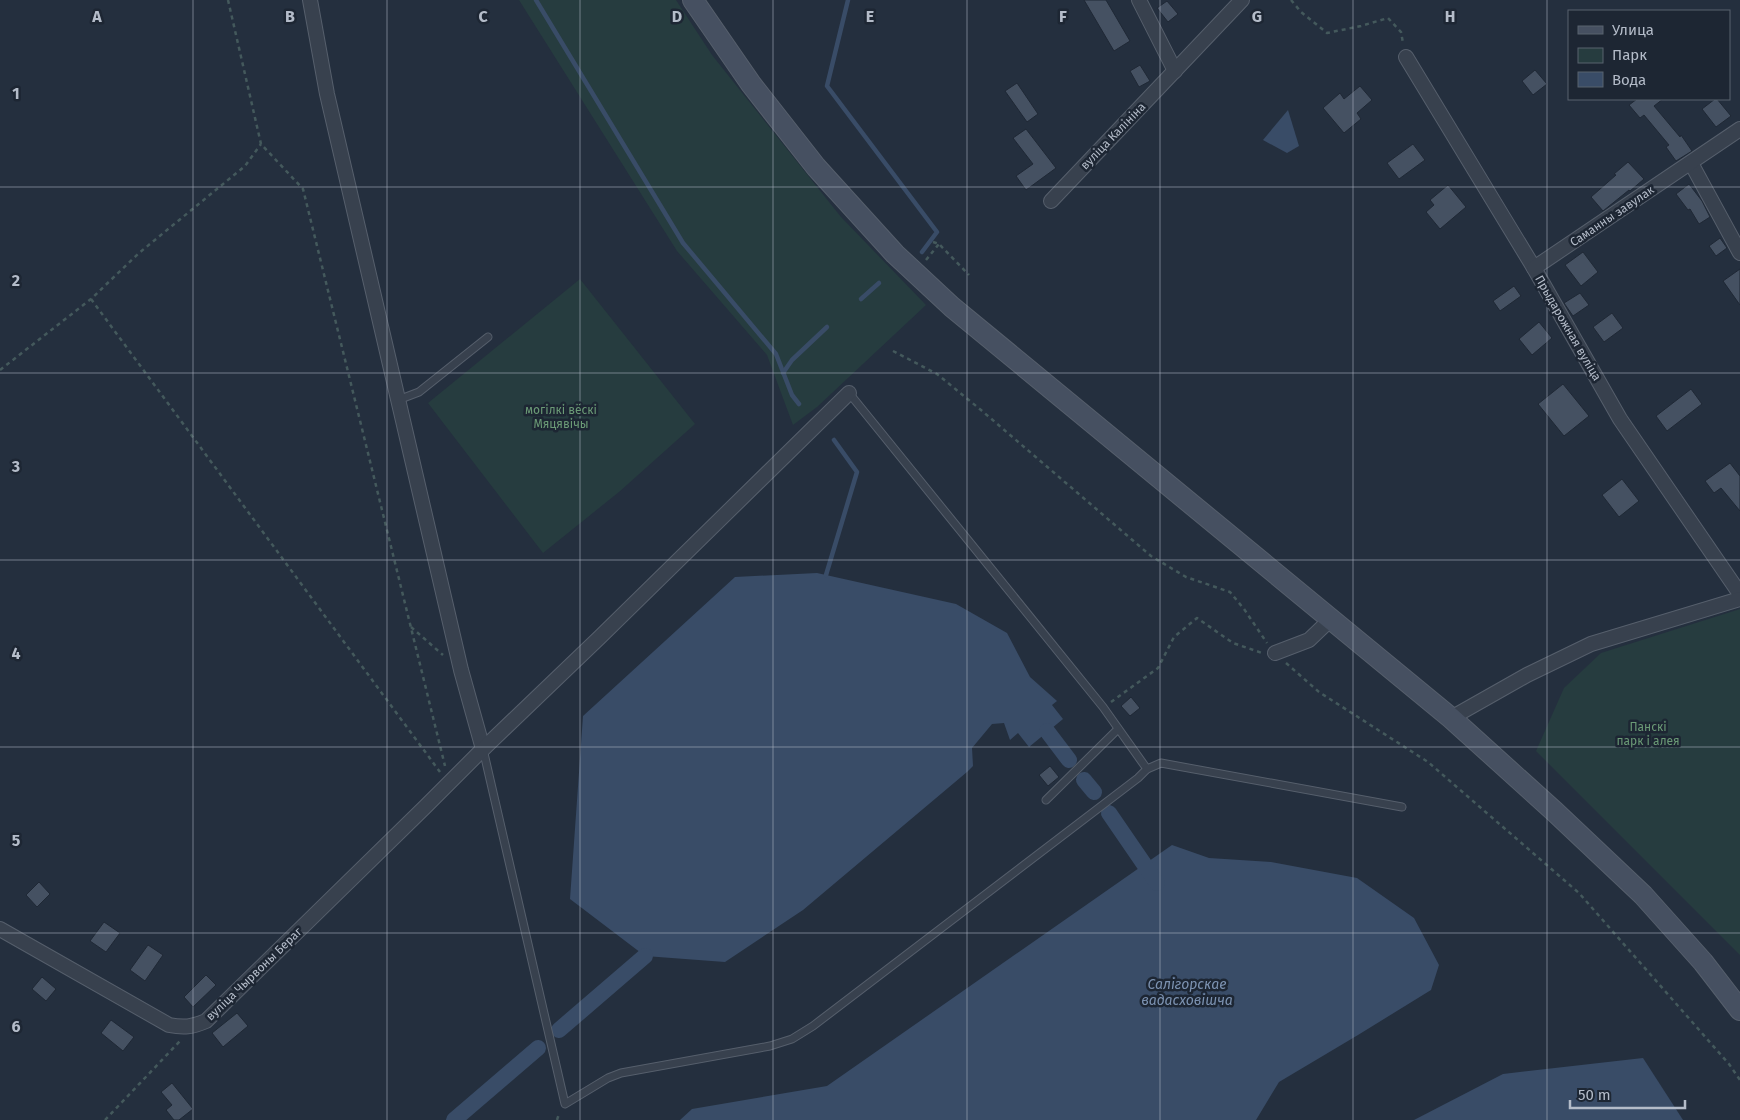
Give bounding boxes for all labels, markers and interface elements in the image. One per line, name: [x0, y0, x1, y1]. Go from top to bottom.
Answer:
text: A: [91, 7, 102, 26]
text: B: [285, 7, 295, 26]
text: C: [478, 7, 488, 26]
text: D: [672, 7, 682, 26]
text: E: [866, 7, 874, 26]
text: F: [1059, 7, 1067, 26]
text: G: [1252, 7, 1262, 26]
text: H: [1445, 7, 1455, 26]
legend: [1568, 10, 1730, 100]
text: Улица: [1612, 21, 1654, 39]
text: Парк: [1612, 46, 1647, 64]
text: Вода: [1612, 71, 1646, 89]
text: 1: [12, 84, 20, 103]
street label: вуліца Калініна: [1078, 100, 1148, 172]
street label: Саманны завулак: [1567, 182, 1657, 249]
text: 2: [12, 271, 20, 290]
street label: Прыдарожная вуліца: [1532, 273, 1604, 383]
park label: могілкі вёскі Мяцявічы: [525, 403, 597, 431]
text: 3: [11, 457, 20, 476]
text: 4: [11, 644, 21, 663]
park label: Панскі парк і алея: [1616, 720, 1680, 748]
text: 5: [12, 831, 21, 850]
street label: вуліца Чырвоны Бераг: [203, 924, 305, 1023]
water label: Салігорскае вадасховішча: [1141, 976, 1233, 1009]
text: 6: [11, 1017, 21, 1036]
scale bar: [1570, 1078, 1685, 1110]
text: 50 m: [1578, 1086, 1611, 1104]

